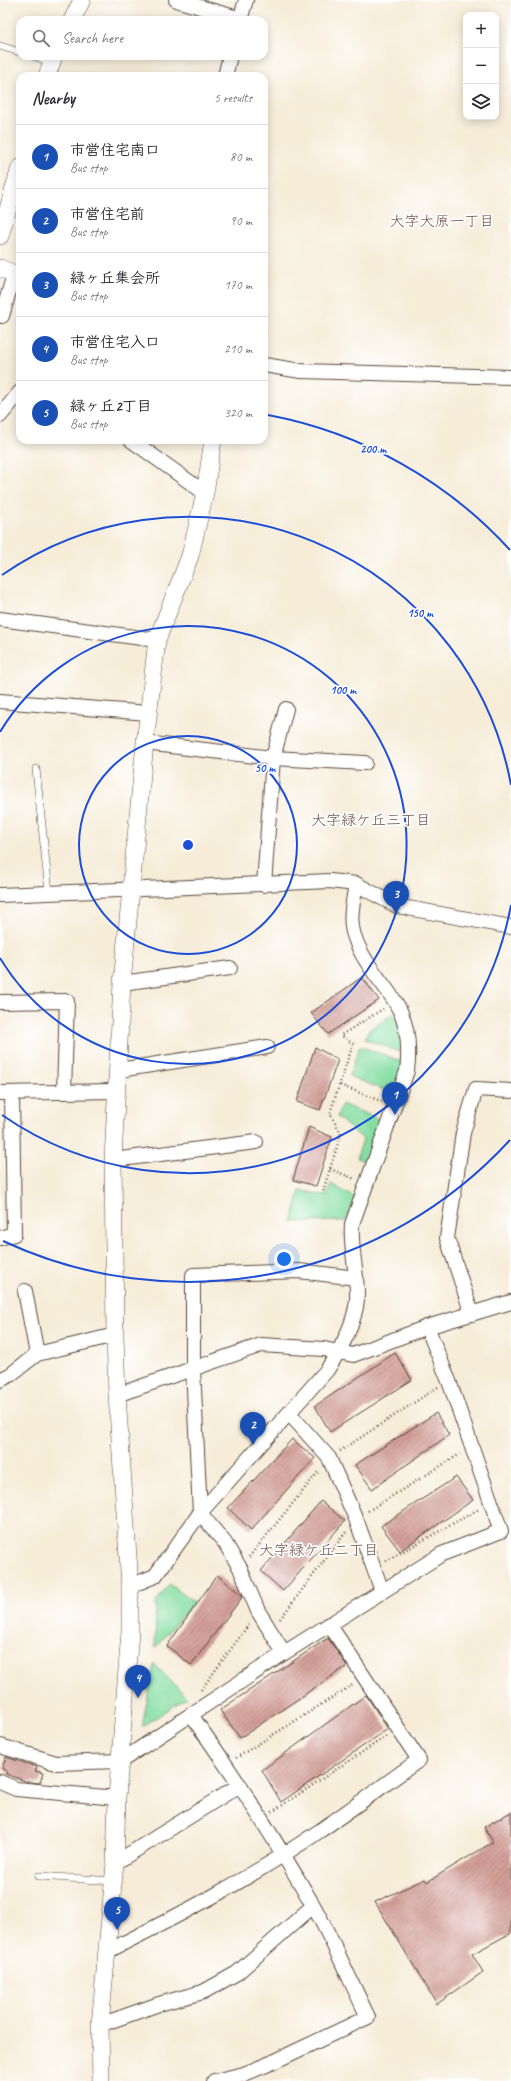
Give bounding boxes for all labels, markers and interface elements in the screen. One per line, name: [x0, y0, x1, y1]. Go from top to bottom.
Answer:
map controls: [463, 12, 499, 120]
button: +: [463, 12, 499, 48]
search box: [16, 16, 268, 60]
icon: search: [30, 27, 52, 49]
text: Search here: [62, 29, 123, 48]
button: −: [463, 48, 499, 84]
button: layers: [463, 84, 499, 120]
text: Nearby: [32, 88, 75, 109]
text: 5 results: [214, 90, 252, 106]
text: 市営住宅南口: [70, 141, 160, 160]
text: 1: [42, 149, 48, 165]
text: 80 m: [230, 149, 252, 165]
text: Bus stop: [70, 160, 107, 176]
text: 市営住宅前: [70, 205, 145, 224]
district label: 大字大原一丁目: [389, 212, 495, 231]
text: 2: [42, 213, 48, 229]
text: 90 m: [230, 213, 252, 229]
text: Bus stop: [70, 224, 107, 240]
text: 緑ヶ丘集会所: [70, 269, 160, 288]
text: 3: [42, 277, 48, 293]
text: 170 m: [224, 277, 252, 293]
text: Bus stop: [70, 288, 107, 304]
text: 市営住宅入口: [70, 333, 160, 352]
text: 4: [42, 341, 48, 357]
text: 210 m: [224, 341, 252, 357]
text: Bus stop: [70, 352, 107, 368]
text: 緑ヶ丘2丁目: [70, 397, 152, 416]
text: 5: [42, 405, 48, 421]
text: 320 m: [224, 405, 252, 421]
text: Bus stop: [70, 416, 107, 432]
text: 200 m: [360, 441, 387, 457]
text: 150 m: [407, 605, 434, 621]
text: 100 m: [330, 682, 357, 698]
text: 50 m: [255, 760, 276, 776]
district label: 大字緑ケ丘三丁目: [311, 811, 431, 830]
centre of rings: [181, 838, 195, 852]
pin: 3: [383, 881, 409, 914]
pin: 1: [382, 1082, 408, 1115]
your location: [274, 1249, 294, 1269]
pin: 2: [240, 1412, 266, 1445]
district label: 大字緑ケ丘二丁目: [259, 1541, 379, 1560]
pin: 4: [125, 1665, 151, 1698]
pin: 5: [104, 1897, 130, 1930]

